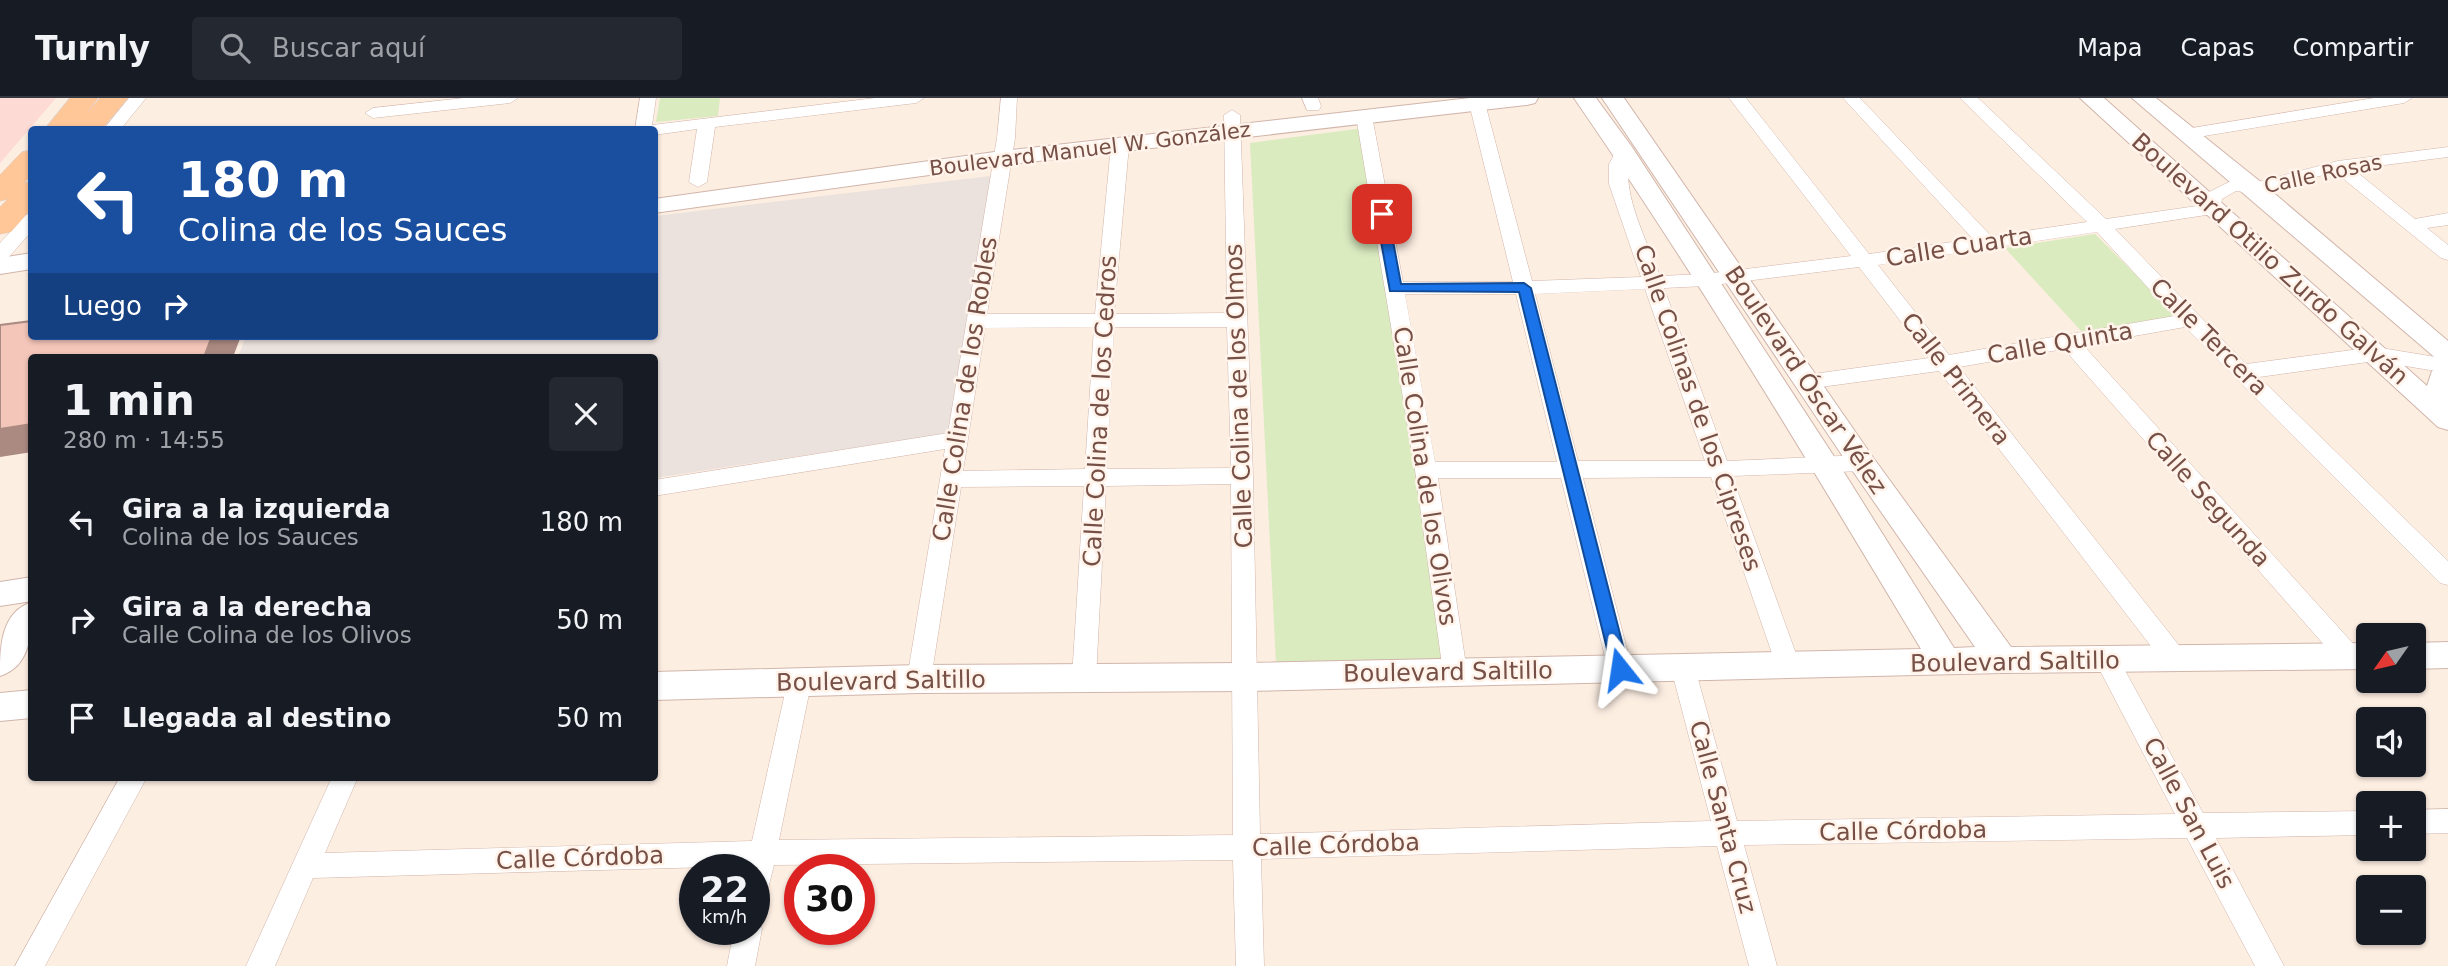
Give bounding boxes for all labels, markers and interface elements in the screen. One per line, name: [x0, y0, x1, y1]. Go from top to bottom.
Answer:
search box: [192, 17, 682, 80]
text: Turnly: [35, 29, 150, 68]
icon: search: [216, 29, 254, 67]
text: Buscar aquí: [272, 33, 425, 63]
text: Mapa: [2077, 34, 2143, 62]
text: Capas: [2181, 34, 2254, 62]
text: Compartir: [2292, 34, 2413, 62]
street label: Boulevard Manuel W. González: [928, 117, 1252, 181]
street label: Boulevard Otilio Zurdo Galván: [2126, 127, 2414, 391]
street label: Calle Rosas: [2262, 150, 2384, 198]
text: 180 m: [178, 152, 348, 209]
icon: left: [63, 154, 154, 245]
pin: [1352, 184, 1412, 244]
icon: arrive: [1363, 195, 1401, 233]
text: Colina de los Sauces: [178, 211, 507, 249]
street label: Calle Cuarta: [1884, 222, 2034, 272]
street label: Calle Colina de los Robles: [927, 235, 1003, 543]
street label: Calle Colinas de los Cipreses: [1629, 241, 1767, 575]
street label: Calle Colina de los Olmos: [1220, 243, 1258, 549]
street label: Calle Colina de los Cedros: [1078, 255, 1122, 567]
street label: Boulevard Óscar Vélez: [1719, 259, 1895, 499]
street label: Calle Tercera: [2145, 273, 2273, 401]
icon: right: [156, 287, 194, 325]
text: Luego: [63, 291, 142, 321]
street label: Calle Primera: [1896, 307, 2016, 451]
street label: Calle Quinta: [1985, 316, 2135, 370]
street label: Calle Colina de los Olivos: [1388, 325, 1462, 627]
text: 1 min: [63, 376, 195, 425]
button: close: [549, 377, 623, 451]
street label: Calle Segunda: [2140, 425, 2276, 573]
text: 280 m · 14:55: [63, 427, 225, 453]
text: Gira a la izquierda: [122, 494, 390, 524]
icon: left: [63, 503, 101, 541]
text: 180 m: [540, 507, 623, 537]
text: Colina de los Sauces: [122, 524, 359, 550]
text: Gira a la derecha: [122, 592, 372, 622]
icon: right: [63, 601, 101, 639]
text: 50 m: [556, 605, 623, 635]
text: Calle Colina de los Olivos: [122, 622, 412, 648]
north arrow: [2356, 623, 2426, 693]
map controls: [2356, 623, 2426, 945]
position arrow: [1583, 632, 1657, 706]
street label: Boulevard Saltillo: [1910, 646, 2120, 678]
street label: Boulevard Saltillo: [1343, 656, 1553, 688]
street label: Boulevard Saltillo: [776, 665, 986, 697]
icon: arrive: [63, 699, 101, 737]
text: Llegada al destino: [122, 703, 391, 733]
text: 50 m: [556, 703, 623, 733]
button: sound: [2356, 707, 2426, 777]
street label: Calle Santa Cruz: [1684, 717, 1762, 917]
street label: Calle San Luis: [2137, 733, 2241, 893]
button: +: [2356, 791, 2426, 861]
street label: Calle Córdoba: [1819, 816, 1987, 846]
street label: Calle Córdoba: [1252, 828, 1420, 862]
street label: Calle Córdoba: [496, 841, 664, 875]
speed limit sign: 30: [784, 854, 875, 945]
text: 22: [700, 870, 749, 910]
button: −: [2356, 875, 2426, 945]
text: km/h: [702, 906, 747, 927]

